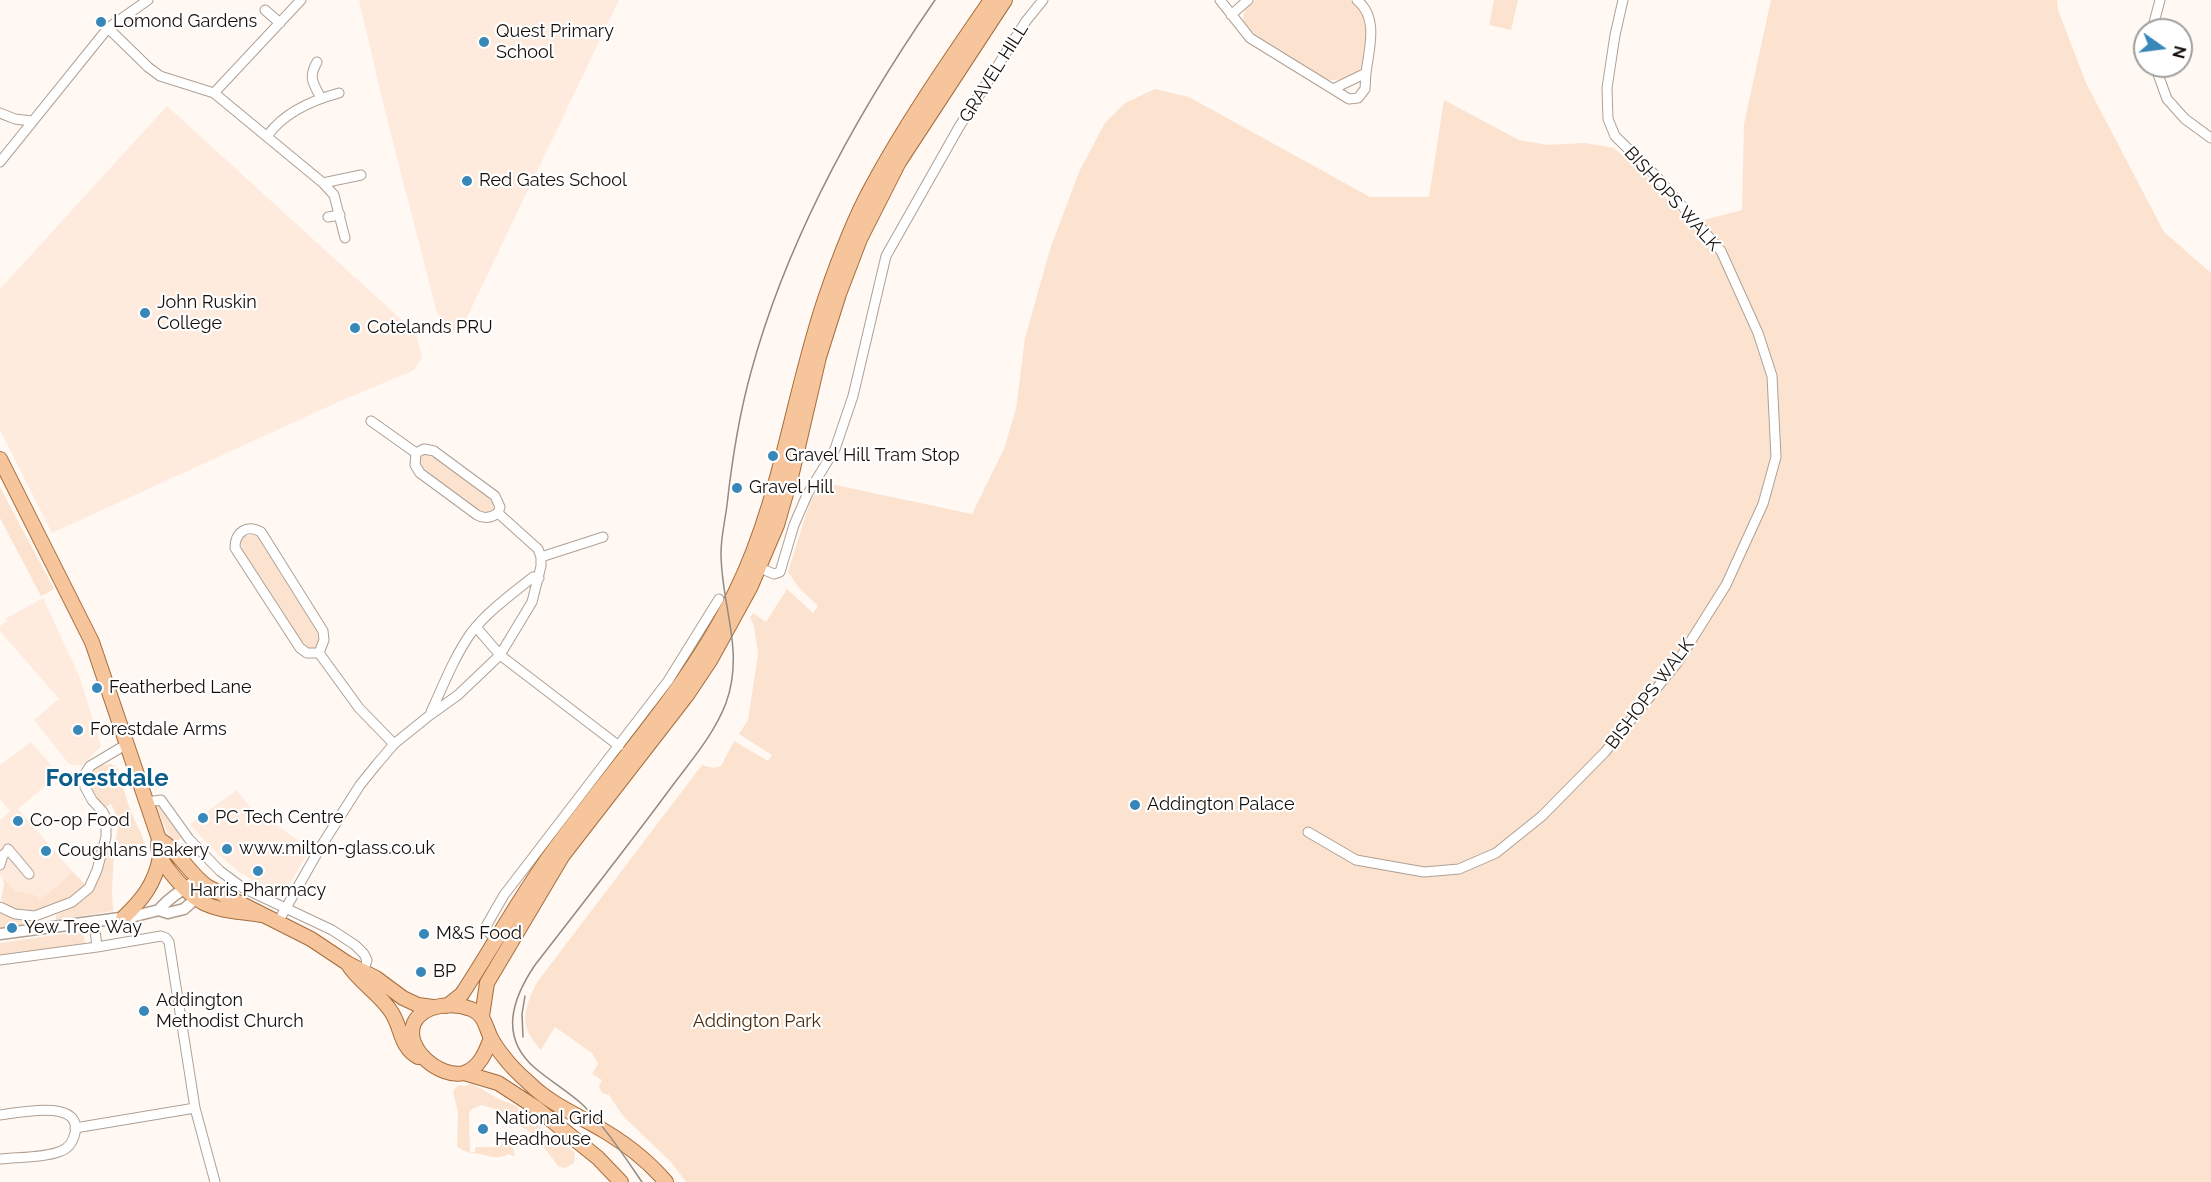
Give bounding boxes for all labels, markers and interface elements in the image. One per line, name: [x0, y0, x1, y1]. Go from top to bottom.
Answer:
place label: Lomond Gardens: [113, 11, 257, 33]
marker: Lomond Gardens: [94, 15, 108, 29]
north arrow: [2133, 18, 2193, 78]
street label: GRAVEL HILL: [955, 19, 1033, 127]
place label: Quest Primary School: [496, 21, 614, 63]
marker: Quest Primary School: [477, 35, 491, 49]
text: N: [2168, 44, 2190, 60]
street label: BISHOPS WALK: [1620, 142, 1724, 256]
place label: Red Gates School: [479, 170, 627, 192]
marker: Red Gates School: [460, 174, 474, 188]
place label: John Ruskin College: [157, 292, 257, 334]
marker: John Ruskin College: [138, 306, 152, 320]
place label: Cotelands PRU: [367, 317, 493, 339]
marker: Cotelands PRU: [348, 321, 362, 335]
place label: Gravel Hill Tram Stop: [785, 445, 960, 467]
marker: Gravel Hill Tram Stop: [766, 449, 780, 463]
place label: Gravel Hill: [749, 477, 834, 499]
marker: Gravel Hill: [730, 481, 744, 495]
street label: BISHOPS WALK: [1601, 634, 1699, 754]
place label: Featherbed Lane: [109, 677, 252, 699]
marker: Featherbed Lane: [90, 681, 104, 695]
place label: Forestdale Arms: [90, 719, 227, 741]
marker: Forestdale Arms: [71, 723, 85, 737]
district label: Forestdale: [45, 765, 169, 793]
place label: Addington Palace: [1147, 794, 1294, 816]
marker: Addington Palace: [1128, 798, 1142, 812]
place label: PC Tech Centre: [215, 807, 344, 829]
place label: Co-op Food: [30, 810, 130, 832]
marker: PC Tech Centre: [196, 811, 210, 825]
marker: Co-op Food: [11, 814, 25, 828]
place label: www.milton-glass.co.uk: [239, 838, 435, 860]
place label: Coughlans Bakery: [58, 840, 209, 862]
marker: www.milton-glass.co.uk: [220, 842, 234, 856]
marker: Coughlans Bakery: [39, 844, 53, 858]
marker: Harris Pharmacy: [251, 864, 265, 878]
place label: Harris Pharmacy: [190, 880, 326, 902]
place label: Yew Tree Way: [24, 917, 142, 939]
marker: Yew Tree Way: [5, 921, 19, 935]
place label: M&S Food: [436, 923, 522, 945]
marker: M&S Food: [417, 927, 431, 941]
place label: BP: [433, 961, 456, 983]
marker: BP: [414, 965, 428, 979]
place label: Addington Methodist Church: [156, 990, 304, 1032]
marker: Addington Methodist Church: [137, 1004, 151, 1018]
park label: Addington Park: [693, 1011, 821, 1033]
place label: National Grid Headhouse: [495, 1108, 603, 1150]
marker: National Grid Headhouse: [476, 1122, 490, 1136]

